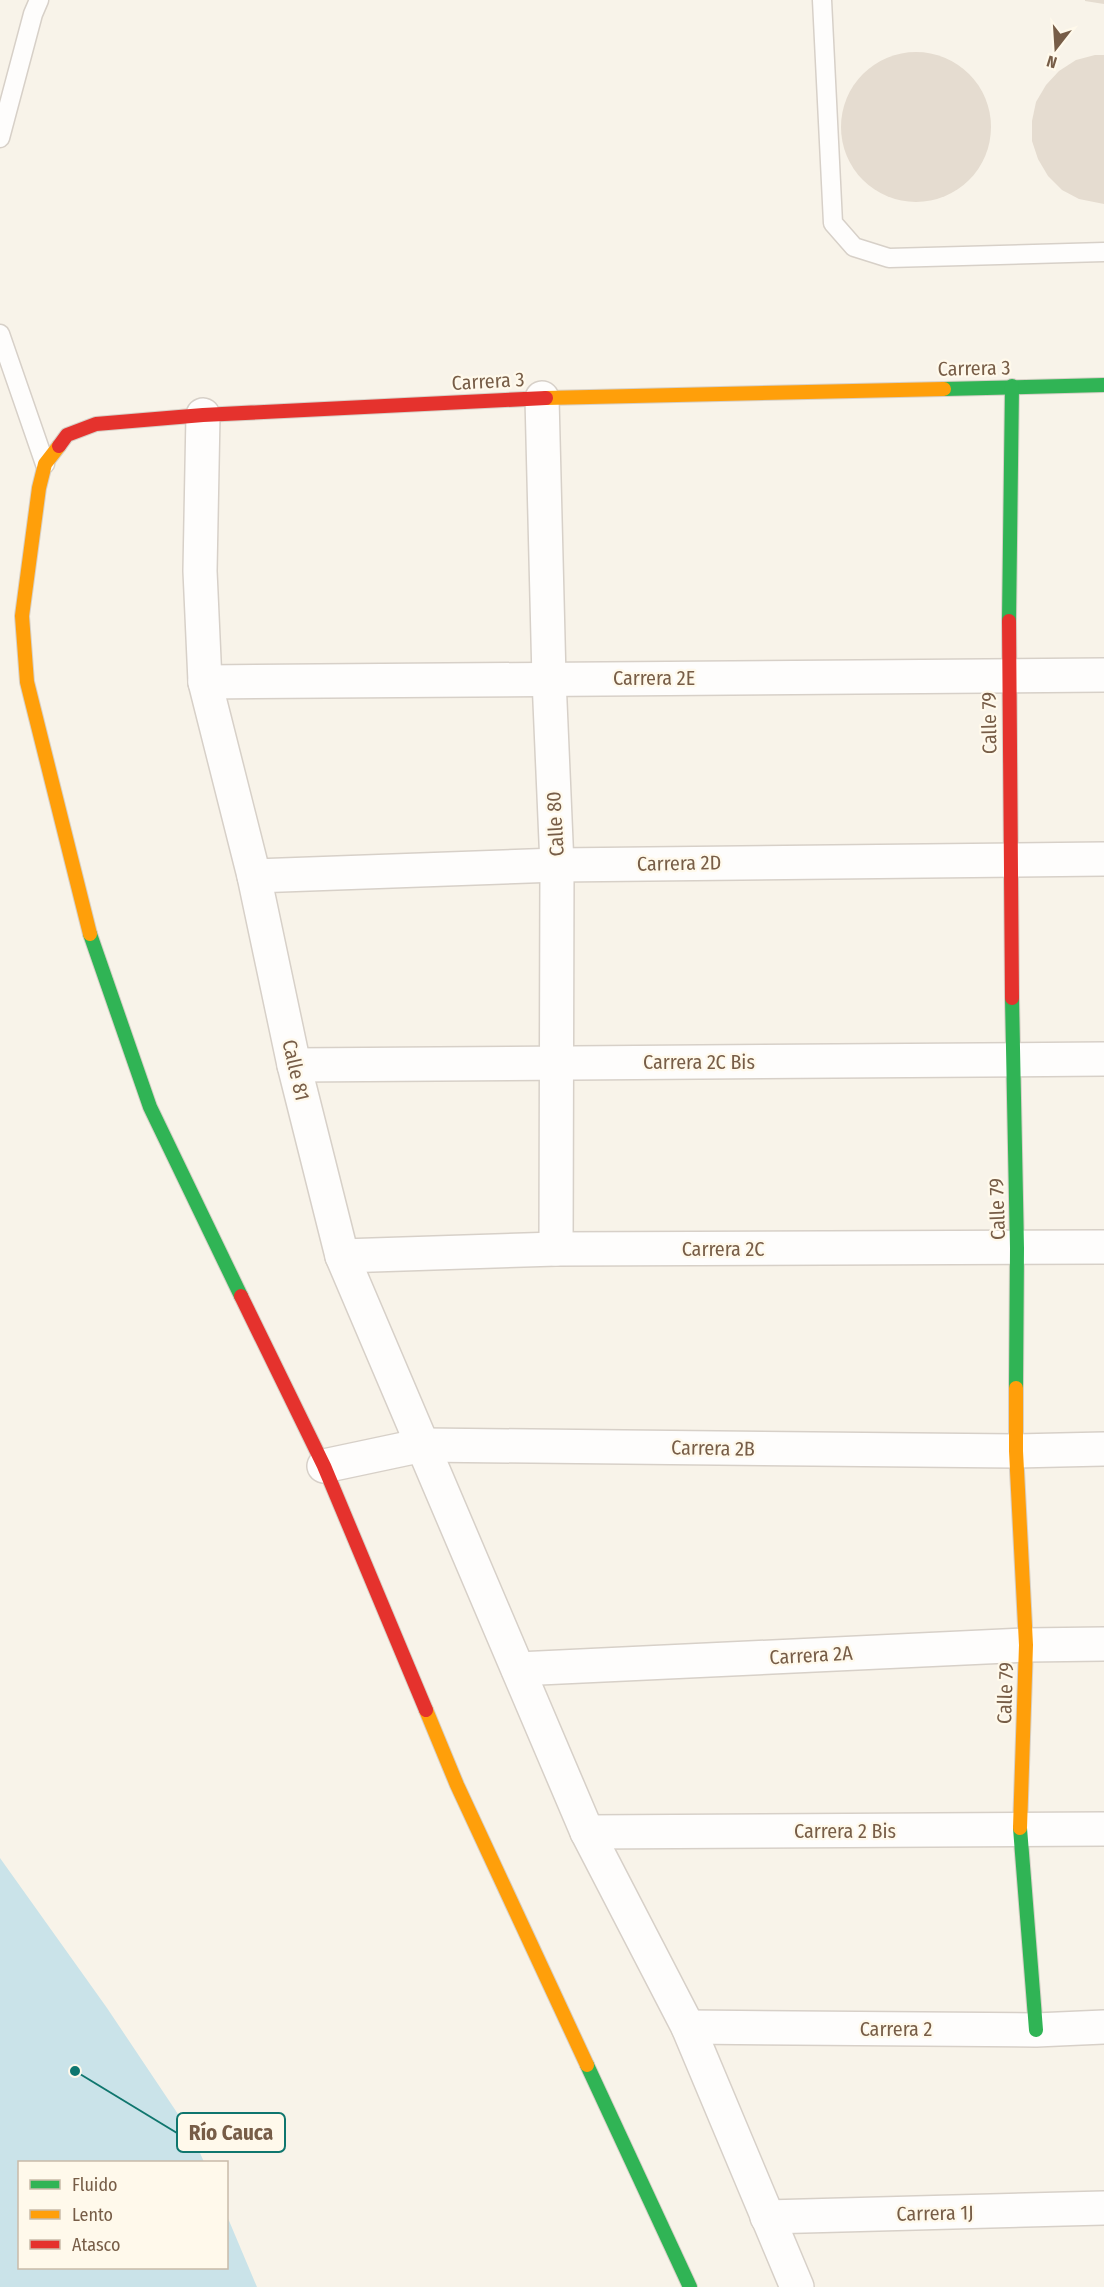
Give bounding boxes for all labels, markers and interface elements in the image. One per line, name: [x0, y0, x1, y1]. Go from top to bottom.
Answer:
north arrow: [1026, 18, 1086, 78]
text: N: [1044, 51, 1059, 72]
street label: Carrera 3: [937, 355, 1011, 381]
street label: Carrera 3: [451, 367, 525, 395]
street label: Carrera 2E: [613, 666, 695, 690]
street label: Calle 79: [976, 692, 1002, 754]
street label: Calle 80: [541, 791, 569, 857]
street label: Carrera 2D: [637, 850, 721, 876]
street label: Calle 81: [277, 1037, 315, 1103]
street label: Carrera 2C Bis: [643, 1050, 755, 1074]
street label: Calle 79: [984, 1178, 1010, 1240]
street label: Carrera 2C: [682, 1237, 764, 1261]
street label: Carrera 2B: [671, 1435, 755, 1461]
street label: Carrera 2A: [769, 1641, 854, 1669]
street label: Calle 79: [992, 1662, 1018, 1724]
street label: Carrera 2 Bis: [794, 1819, 896, 1843]
street label: Carrera 2: [860, 2017, 933, 2041]
callout: Río Cauca: [177, 2113, 285, 2152]
text: Río Cauca: [189, 2120, 273, 2146]
legend: [18, 2161, 228, 2269]
text: Fluido: [72, 2174, 118, 2196]
street label: Carrera 1J: [896, 2200, 974, 2226]
text: Lento: [72, 2204, 113, 2226]
text: Atasco: [72, 2234, 120, 2256]

